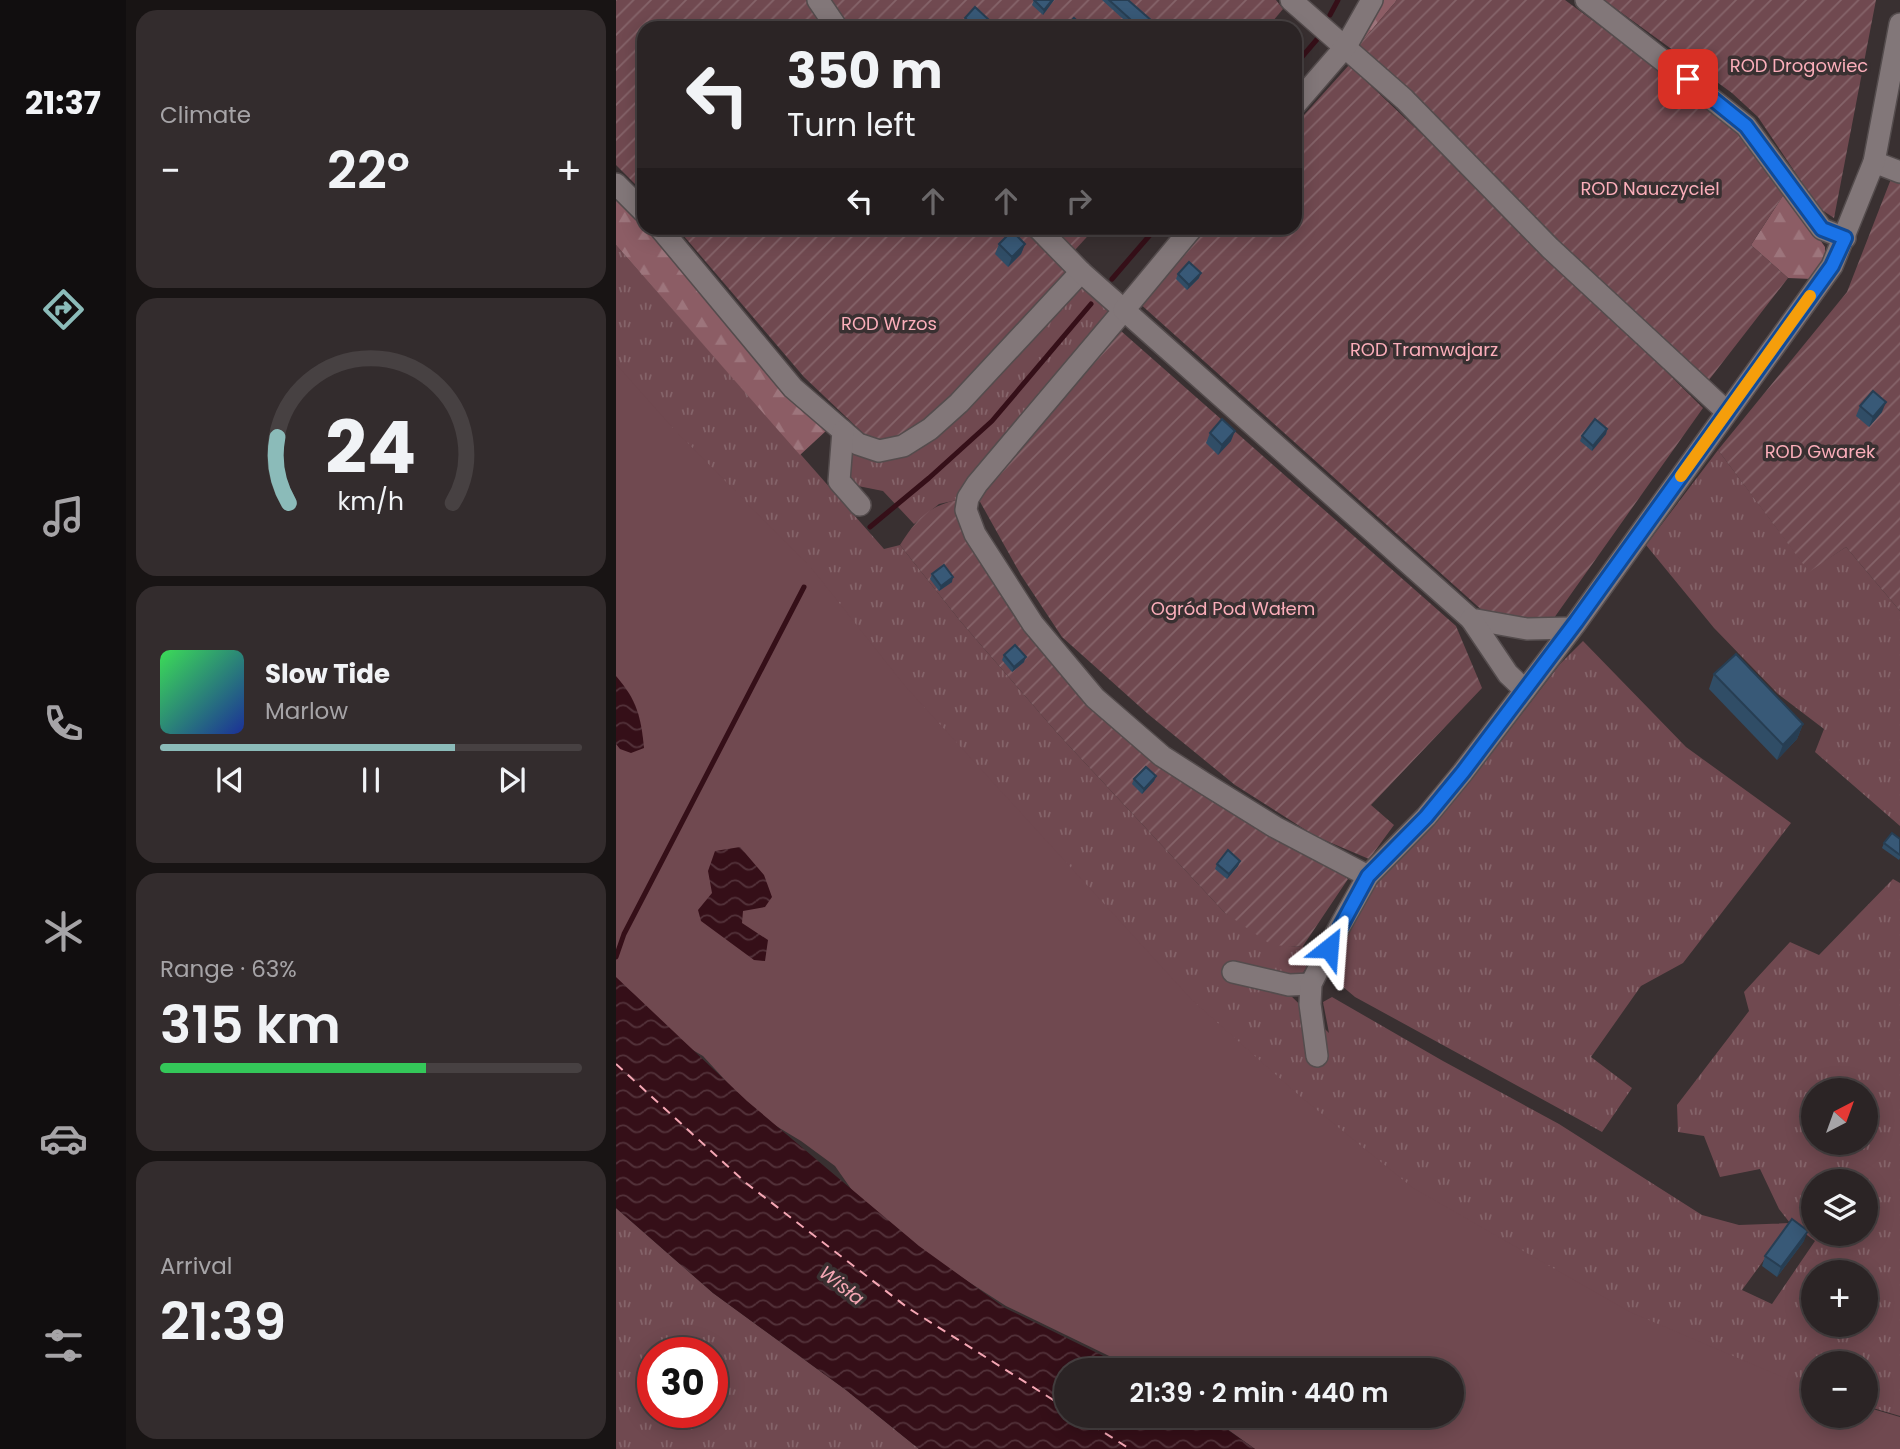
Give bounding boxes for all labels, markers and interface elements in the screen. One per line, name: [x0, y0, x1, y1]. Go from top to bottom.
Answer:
text: 350 m: [787, 37, 943, 105]
icon: left: [672, 49, 763, 140]
pin: [1658, 49, 1718, 109]
park label: ROD Drogowiec: [1730, 53, 1868, 78]
icon: arrive: [1669, 60, 1707, 98]
text: 21:37: [25, 80, 101, 125]
text: Climate: [160, 99, 251, 131]
text: Turn left: [787, 102, 916, 147]
text: 22°: [327, 134, 410, 207]
text: −: [160, 144, 181, 197]
text: +: [556, 144, 582, 197]
park label: ROD Nauczyciel: [1580, 176, 1720, 201]
icon: left: [841, 182, 879, 220]
icon: ahead: [914, 182, 952, 220]
icon: ahead: [987, 182, 1025, 220]
icon: right: [1060, 182, 1098, 220]
icon: directions: [39, 285, 88, 334]
park label: ROD Wrzos: [841, 311, 937, 336]
park label: ROD Tramwajarz: [1350, 337, 1498, 362]
text: 24: [326, 397, 416, 498]
park label: ROD Gwarek: [1765, 439, 1876, 464]
text: km/h: [338, 483, 404, 518]
icon: music: [39, 492, 88, 541]
park label: Ogród Pod Wałem: [1151, 596, 1315, 621]
text: Slow Tide: [265, 656, 390, 692]
text: Marlow: [265, 695, 348, 727]
icon: phone: [39, 699, 88, 748]
icon: previous: [211, 761, 249, 799]
icon: pause: [352, 761, 390, 799]
icon: next: [493, 761, 531, 799]
icon: climate: [39, 907, 88, 956]
position arrow: [1292, 911, 1366, 985]
text: Range · 63%: [160, 953, 297, 985]
text: 315 km: [160, 988, 341, 1061]
north arrow: [1801, 1078, 1878, 1155]
map controls: [1801, 1078, 1878, 1428]
icon: car: [39, 1114, 88, 1163]
button: layers: [1801, 1169, 1878, 1246]
text: Arrival: [160, 1250, 232, 1282]
water label: Wisła: [813, 1259, 870, 1312]
button: +: [1801, 1260, 1878, 1337]
text: 21:39: [160, 1285, 286, 1358]
icon: filters: [39, 1321, 88, 1370]
speed limit sign: 30: [637, 1337, 728, 1428]
button: −: [1801, 1351, 1878, 1428]
text: 21:39 · 2 min · 440 m: [1129, 1375, 1389, 1411]

